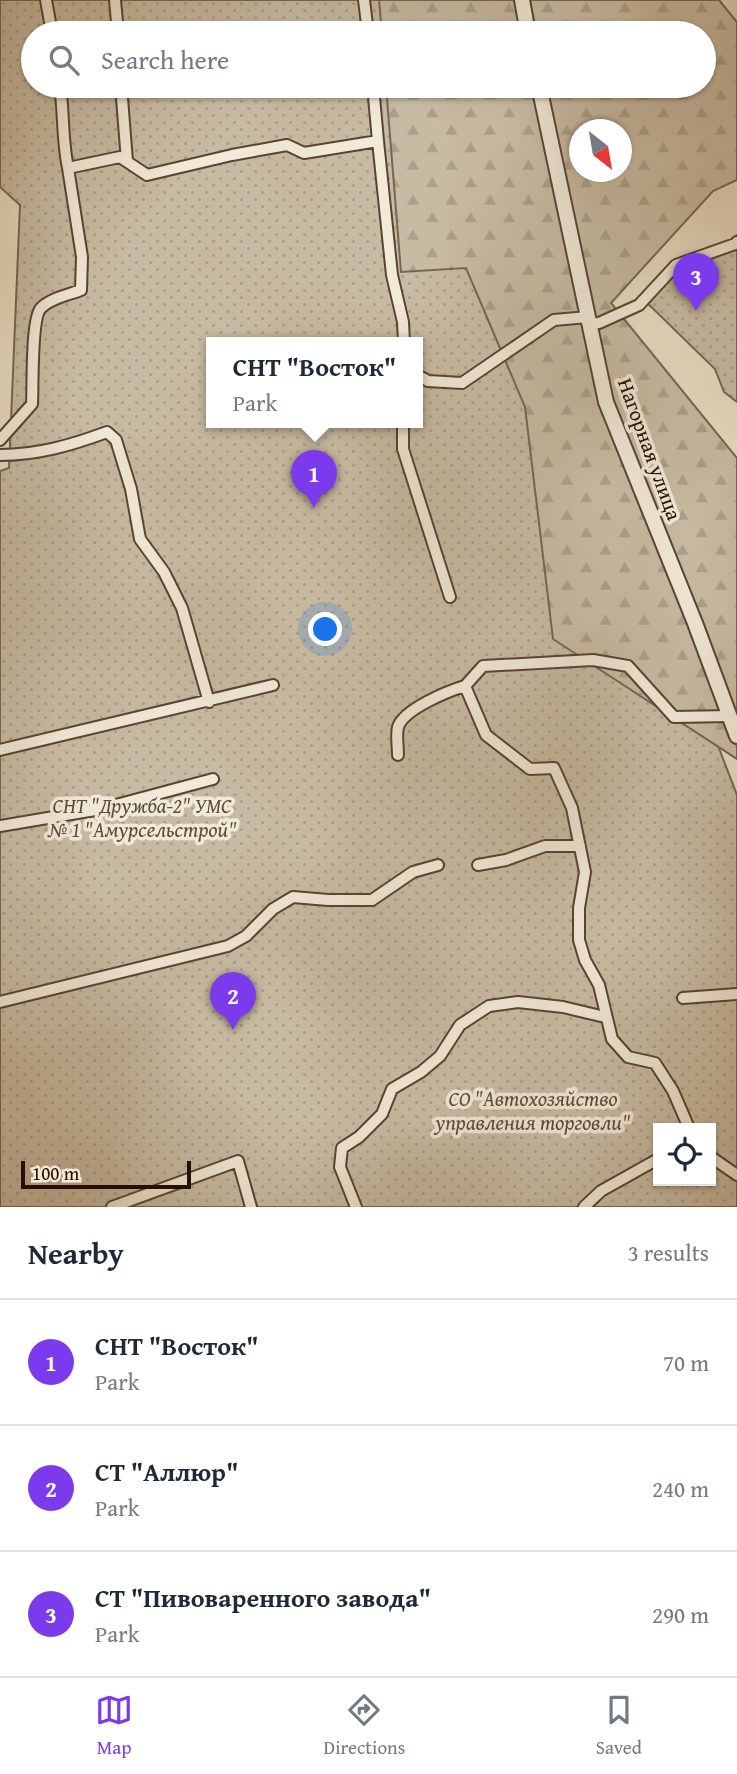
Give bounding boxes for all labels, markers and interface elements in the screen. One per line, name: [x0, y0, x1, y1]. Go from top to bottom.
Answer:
search box: [21, 21, 716, 98]
text: Search here: [101, 40, 229, 79]
icon: search: [45, 41, 83, 79]
north arrow: [569, 119, 632, 182]
pin: 3: [673, 253, 719, 311]
popup: [206, 337, 423, 428]
text: СНТ "Восток": [233, 347, 396, 386]
street label: Нагорная улица: [610, 374, 690, 524]
text: Park: [233, 386, 277, 419]
pin: 1: [291, 450, 337, 508]
your location: [308, 612, 342, 646]
park label: СНТ "Дружба-2" УМС № 1 "Амурсельстрой": [46, 790, 237, 845]
pin: 2: [210, 972, 256, 1030]
park label: СО "Автохозяйство управления торговли": [434, 1083, 631, 1138]
map controls: [653, 1123, 716, 1186]
button: locate: [653, 1123, 716, 1186]
scale bar: [21, 1158, 191, 1190]
text: 100 m: [32, 1159, 79, 1187]
text: Nearby: [28, 1231, 124, 1275]
text: 3 results: [628, 1236, 709, 1269]
text: СНТ "Восток": [95, 1326, 259, 1365]
text: 1: [45, 1346, 57, 1379]
text: 70 m: [663, 1346, 709, 1379]
text: Park: [95, 1365, 139, 1398]
text: СТ "Аллюр": [95, 1452, 238, 1491]
text: 2: [45, 1472, 57, 1505]
text: 240 m: [652, 1472, 709, 1505]
text: Park: [95, 1491, 139, 1524]
text: СТ "Пивоваренного завода": [95, 1578, 431, 1617]
text: 3: [45, 1598, 57, 1631]
text: 290 m: [652, 1598, 709, 1631]
text: Park: [95, 1617, 139, 1650]
tab: Map: [95, 1691, 133, 1761]
tab: Directions: [324, 1691, 405, 1761]
tab: Saved: [596, 1691, 642, 1761]

